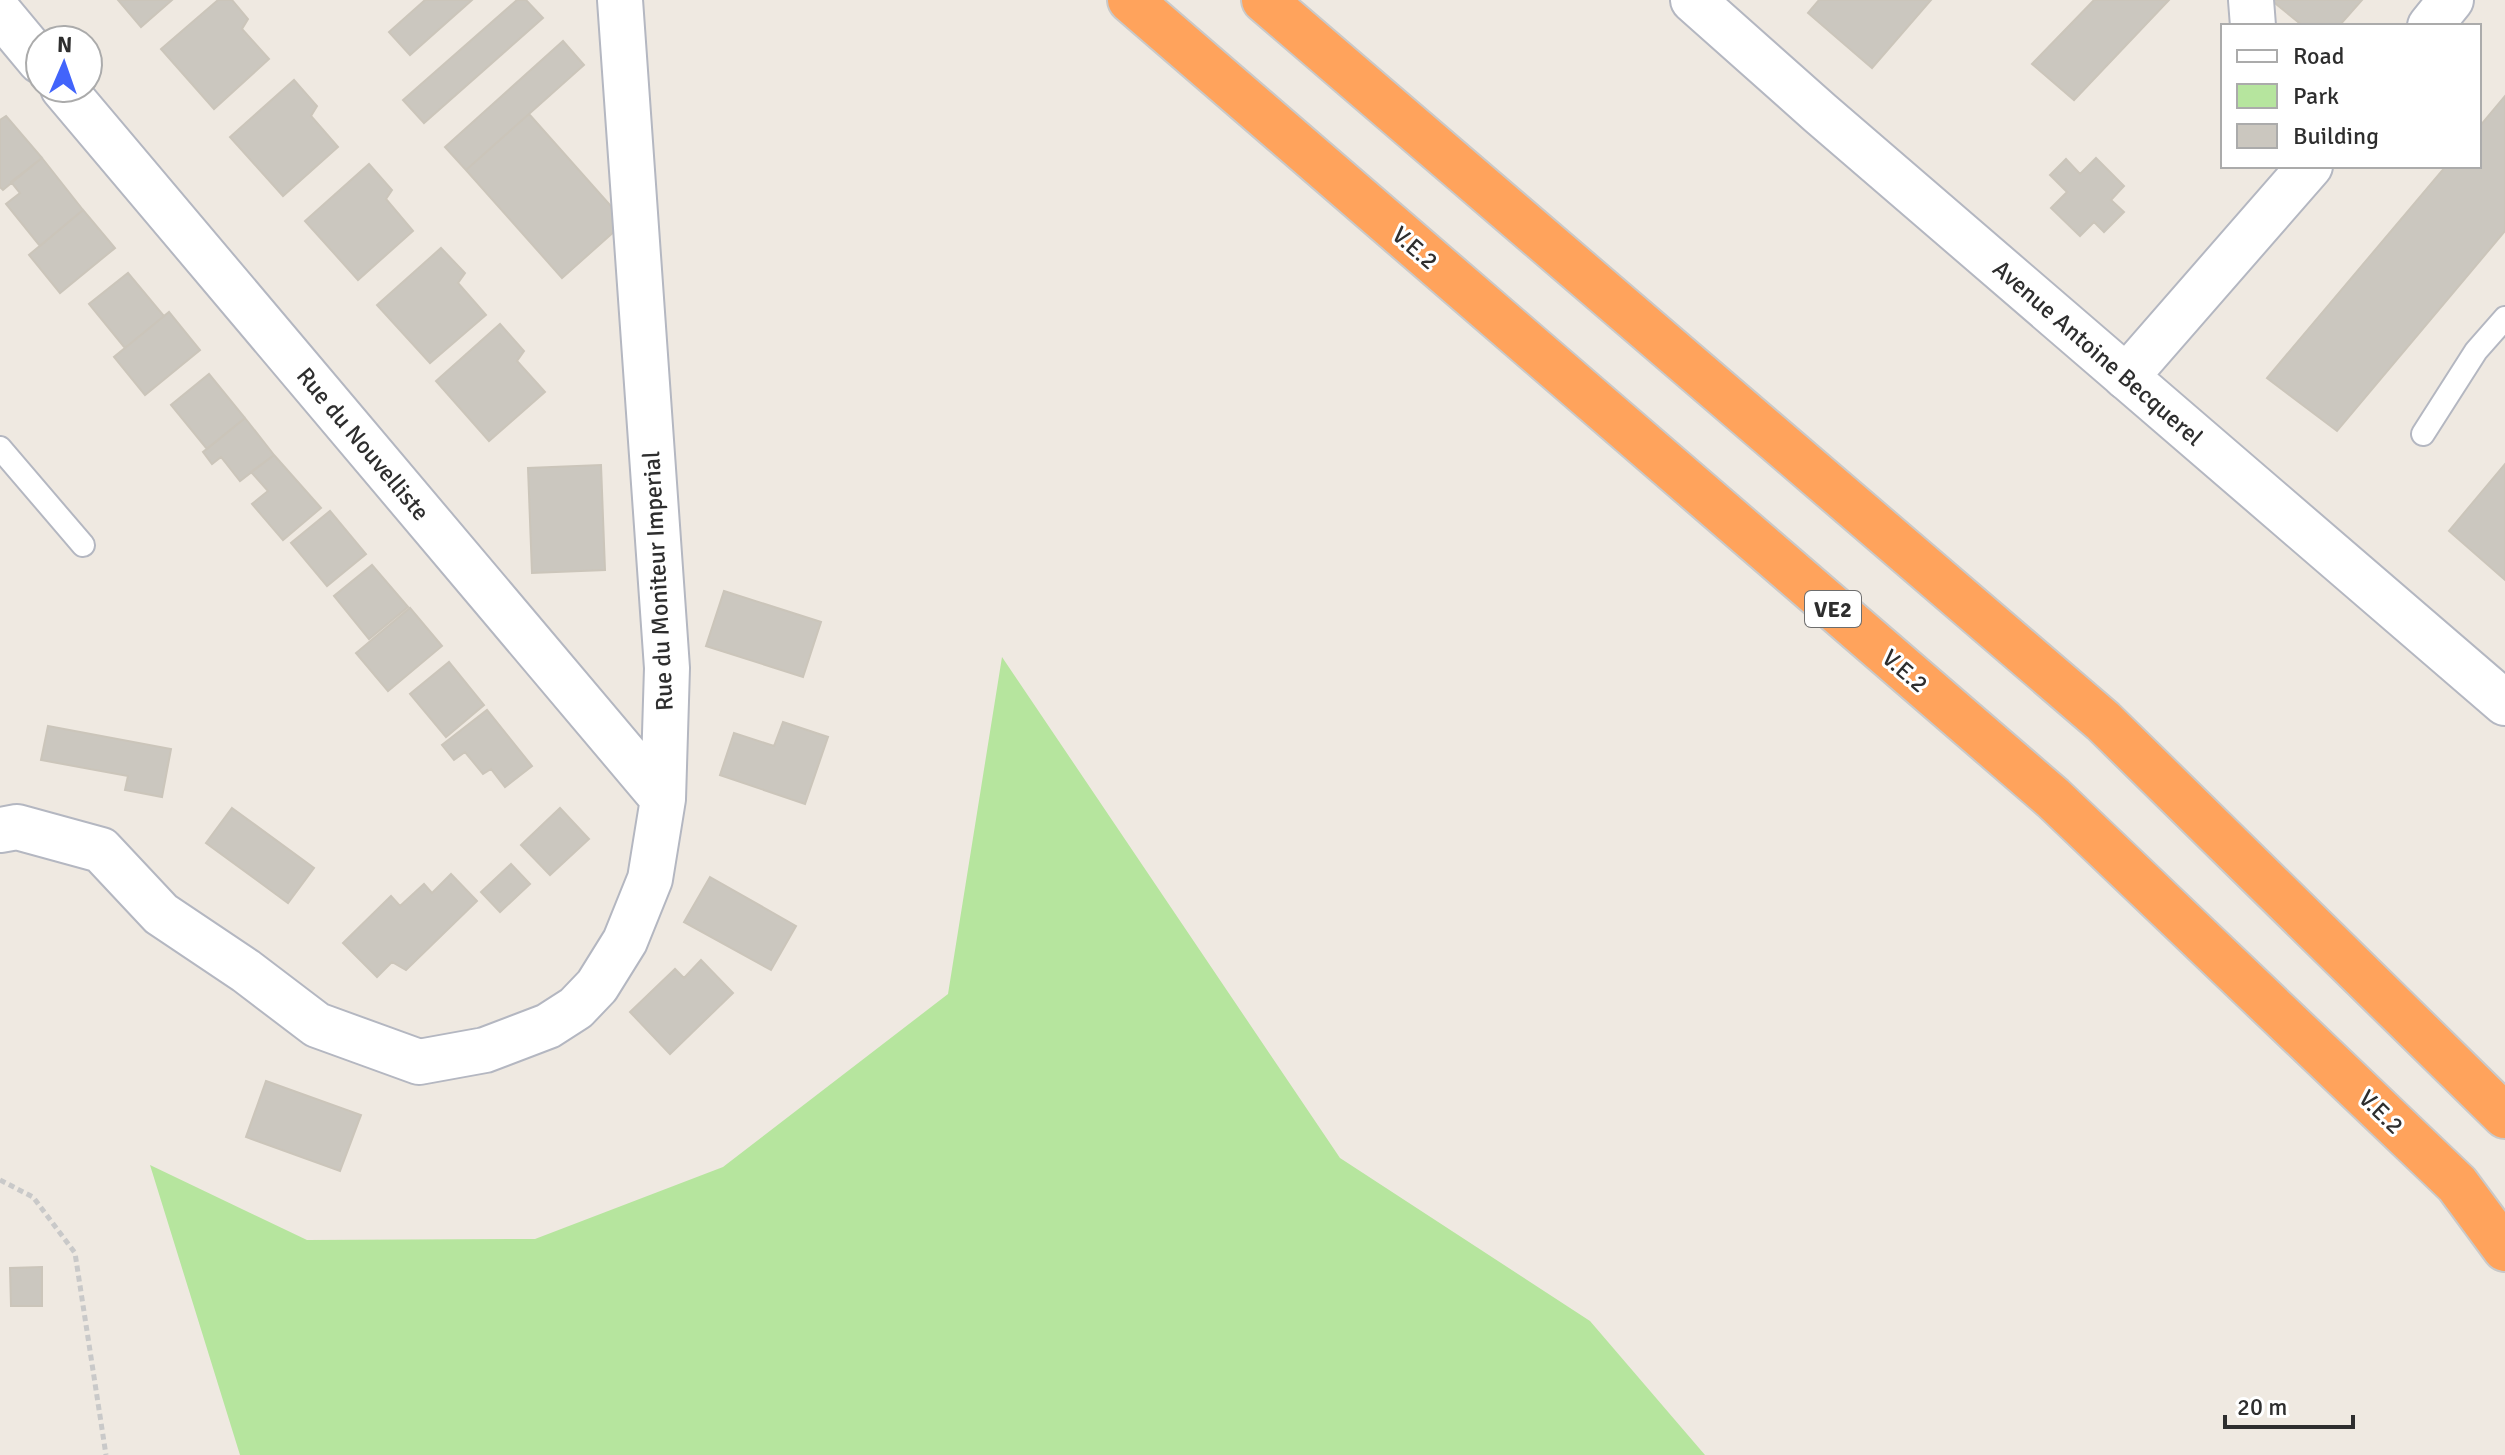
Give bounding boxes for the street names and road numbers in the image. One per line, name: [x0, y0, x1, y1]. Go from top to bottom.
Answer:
street label: V.E.2: [1386, 220, 1444, 276]
street label: Avenue Antoine Becquerel: [1987, 254, 2209, 452]
street label: Rue du Nouvelliste: [290, 361, 436, 527]
street label: Rue du Moniteur Imperial: [636, 450, 680, 712]
road number: VE2: [1805, 591, 1861, 627]
street label: V.E.2: [1876, 643, 1934, 699]
street label: V.E.2: [2352, 1084, 2410, 1140]

